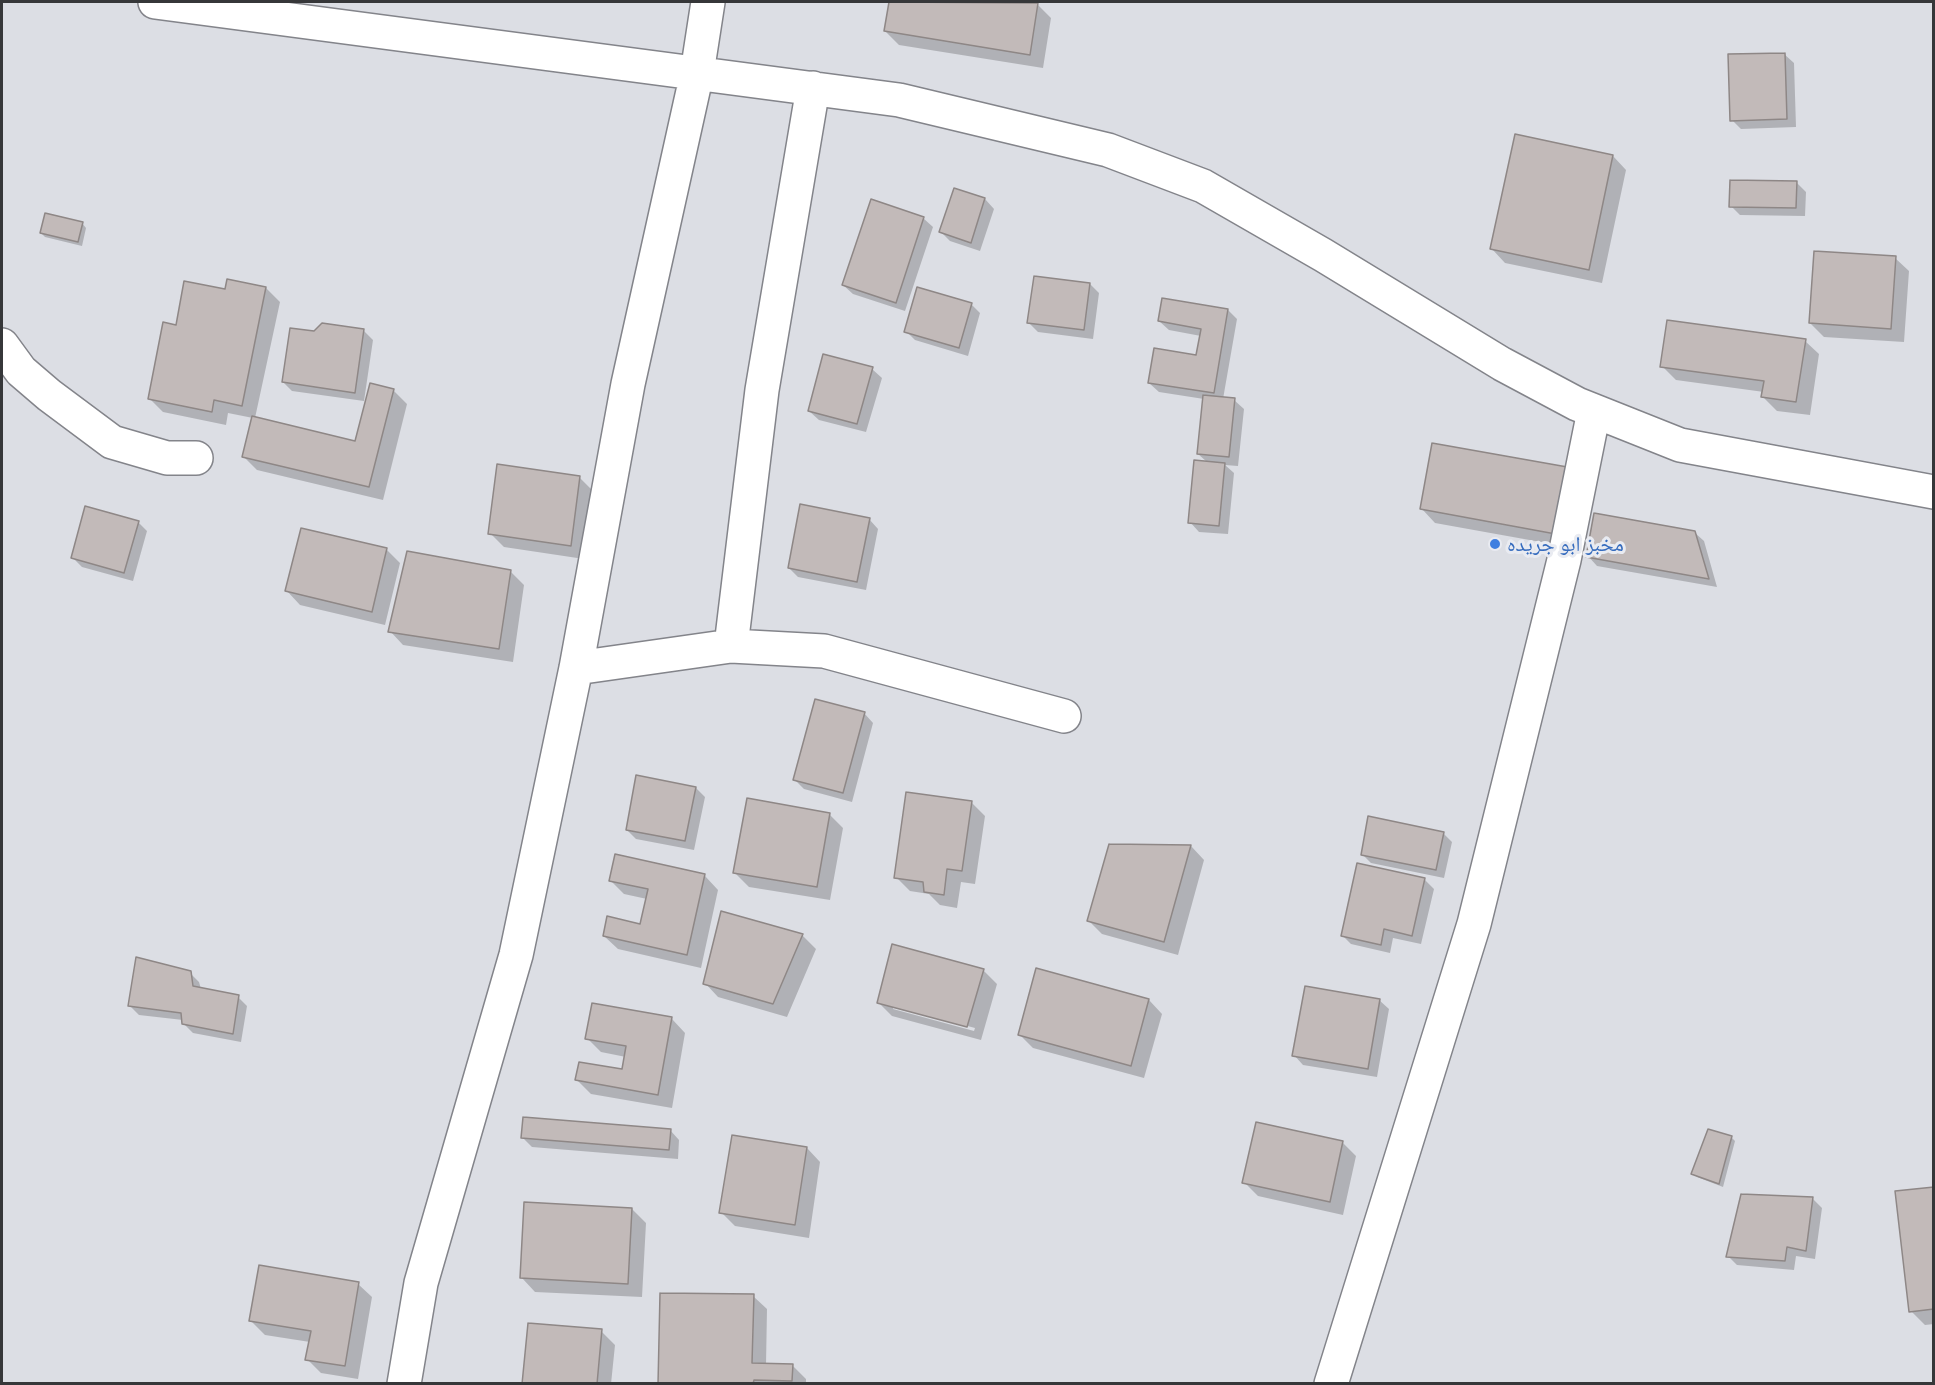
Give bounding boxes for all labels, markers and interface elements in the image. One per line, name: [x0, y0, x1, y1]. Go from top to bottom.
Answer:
place label: مخبز ابو جريده: [1507, 531, 1624, 557]
marker: مخبز ابو جريده: [1488, 537, 1502, 551]

